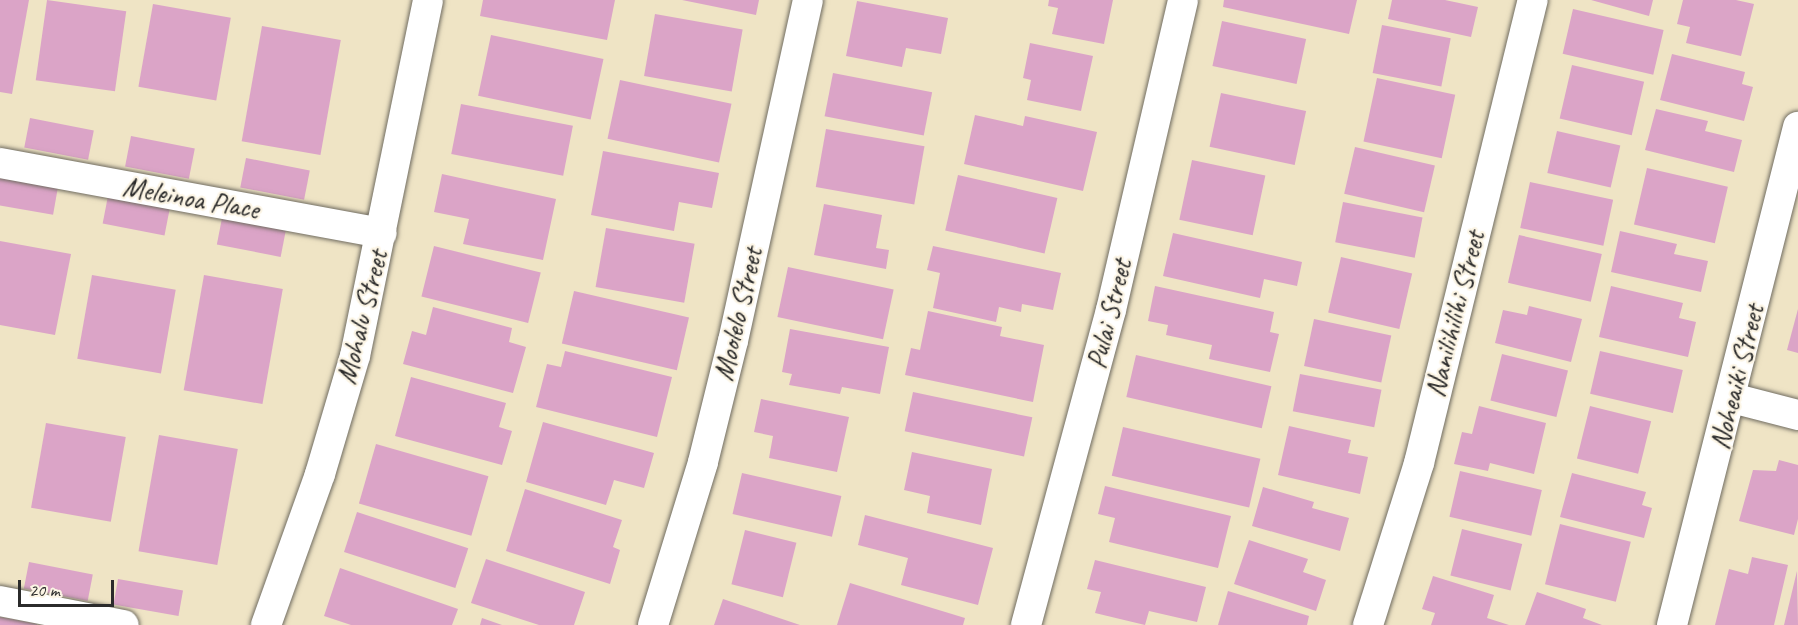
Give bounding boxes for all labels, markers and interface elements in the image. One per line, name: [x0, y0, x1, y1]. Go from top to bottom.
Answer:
street label: Meleinoa Place: [120, 169, 262, 227]
street label: Nanilihilihi Street: [1418, 227, 1492, 401]
street label: Moolelo Street: [706, 244, 770, 384]
street label: Mohalu Street: [329, 246, 395, 388]
street label: Pulai Street: [1079, 256, 1139, 372]
street label: Noheaiki Street: [1703, 301, 1771, 453]
scale bar: [21, 568, 117, 606]
text: 20 m: [29, 579, 60, 601]

